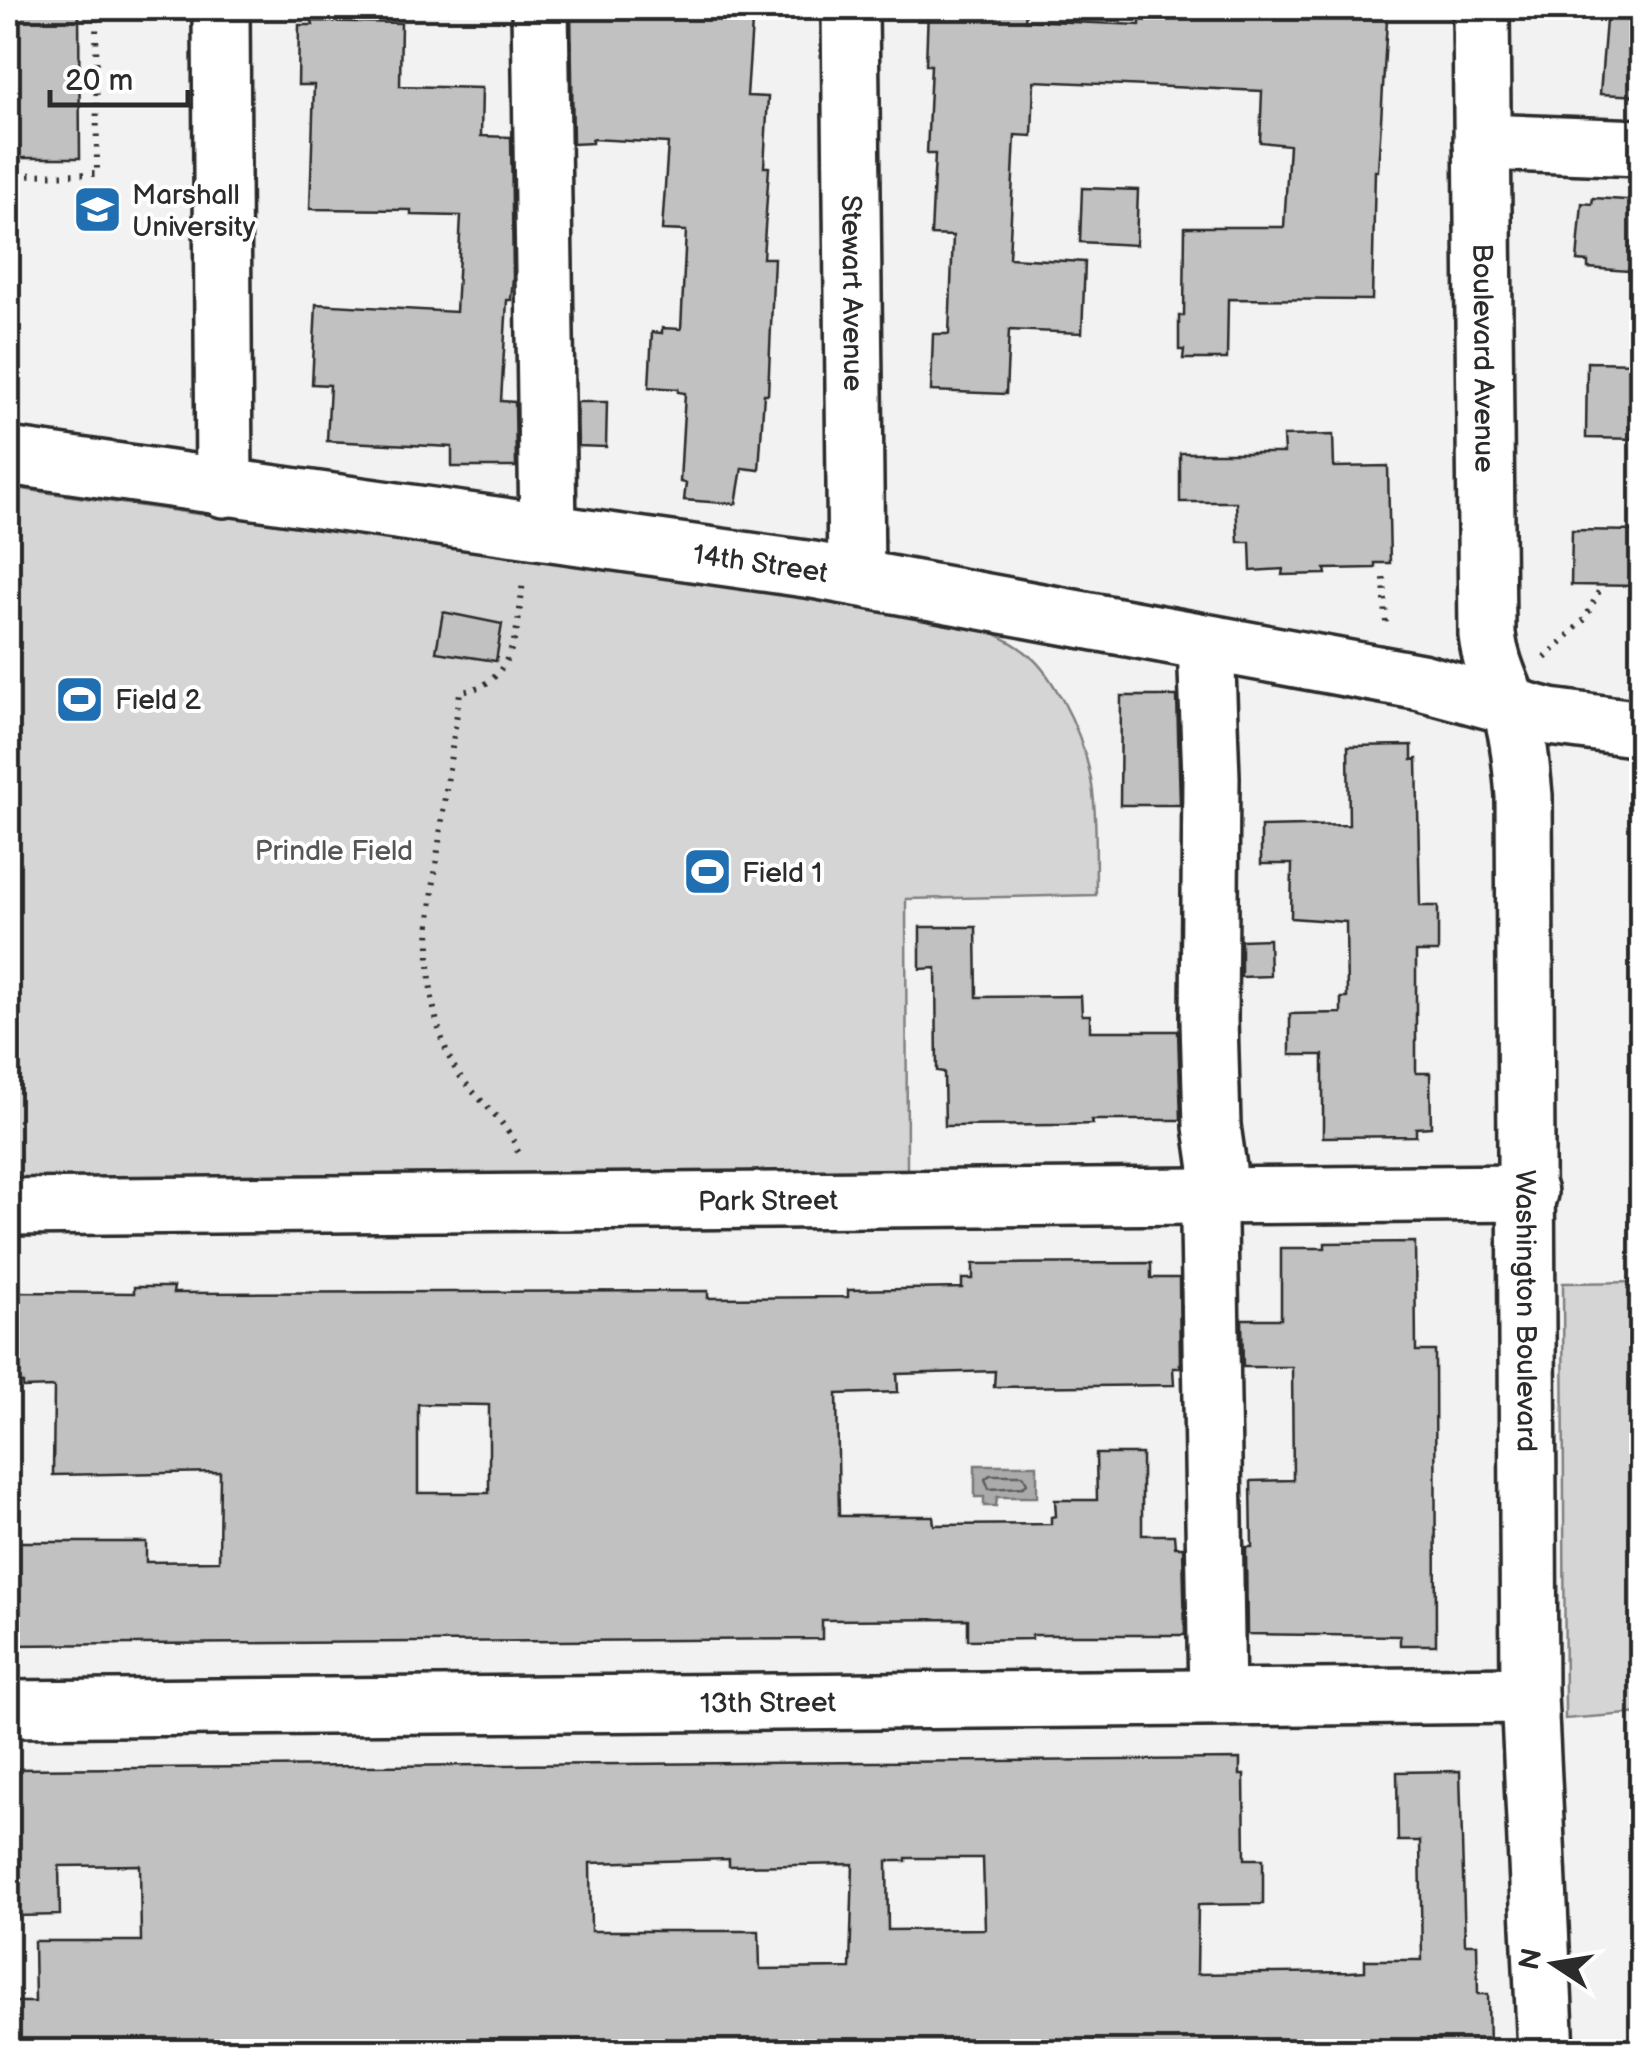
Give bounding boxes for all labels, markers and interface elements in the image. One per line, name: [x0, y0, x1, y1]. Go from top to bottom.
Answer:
scale bar: [50, 45, 188, 107]
text: 20 m: [65, 63, 133, 99]
place label: Marshall University: [132, 179, 256, 244]
school or university icon: Marshall University: [71, 184, 123, 236]
street label: Stewart Avenue: [834, 195, 869, 391]
street label: Boulevard Avenue: [1465, 243, 1500, 473]
street label: 14th Street: [691, 538, 831, 590]
sports icon: Field 2: [54, 673, 106, 725]
place label: Field 2: [115, 684, 201, 717]
park label: Prindle Field: [255, 835, 413, 868]
sports icon: Field 1: [681, 846, 733, 898]
place label: Field 1: [742, 857, 822, 890]
street label: Washington Boulevard: [1508, 1170, 1543, 1452]
street label: Park Street: [698, 1184, 839, 1219]
street label: 13th Street: [700, 1686, 837, 1721]
north arrow: [1504, 1914, 1604, 2014]
text: N: [1513, 1945, 1549, 1973]

